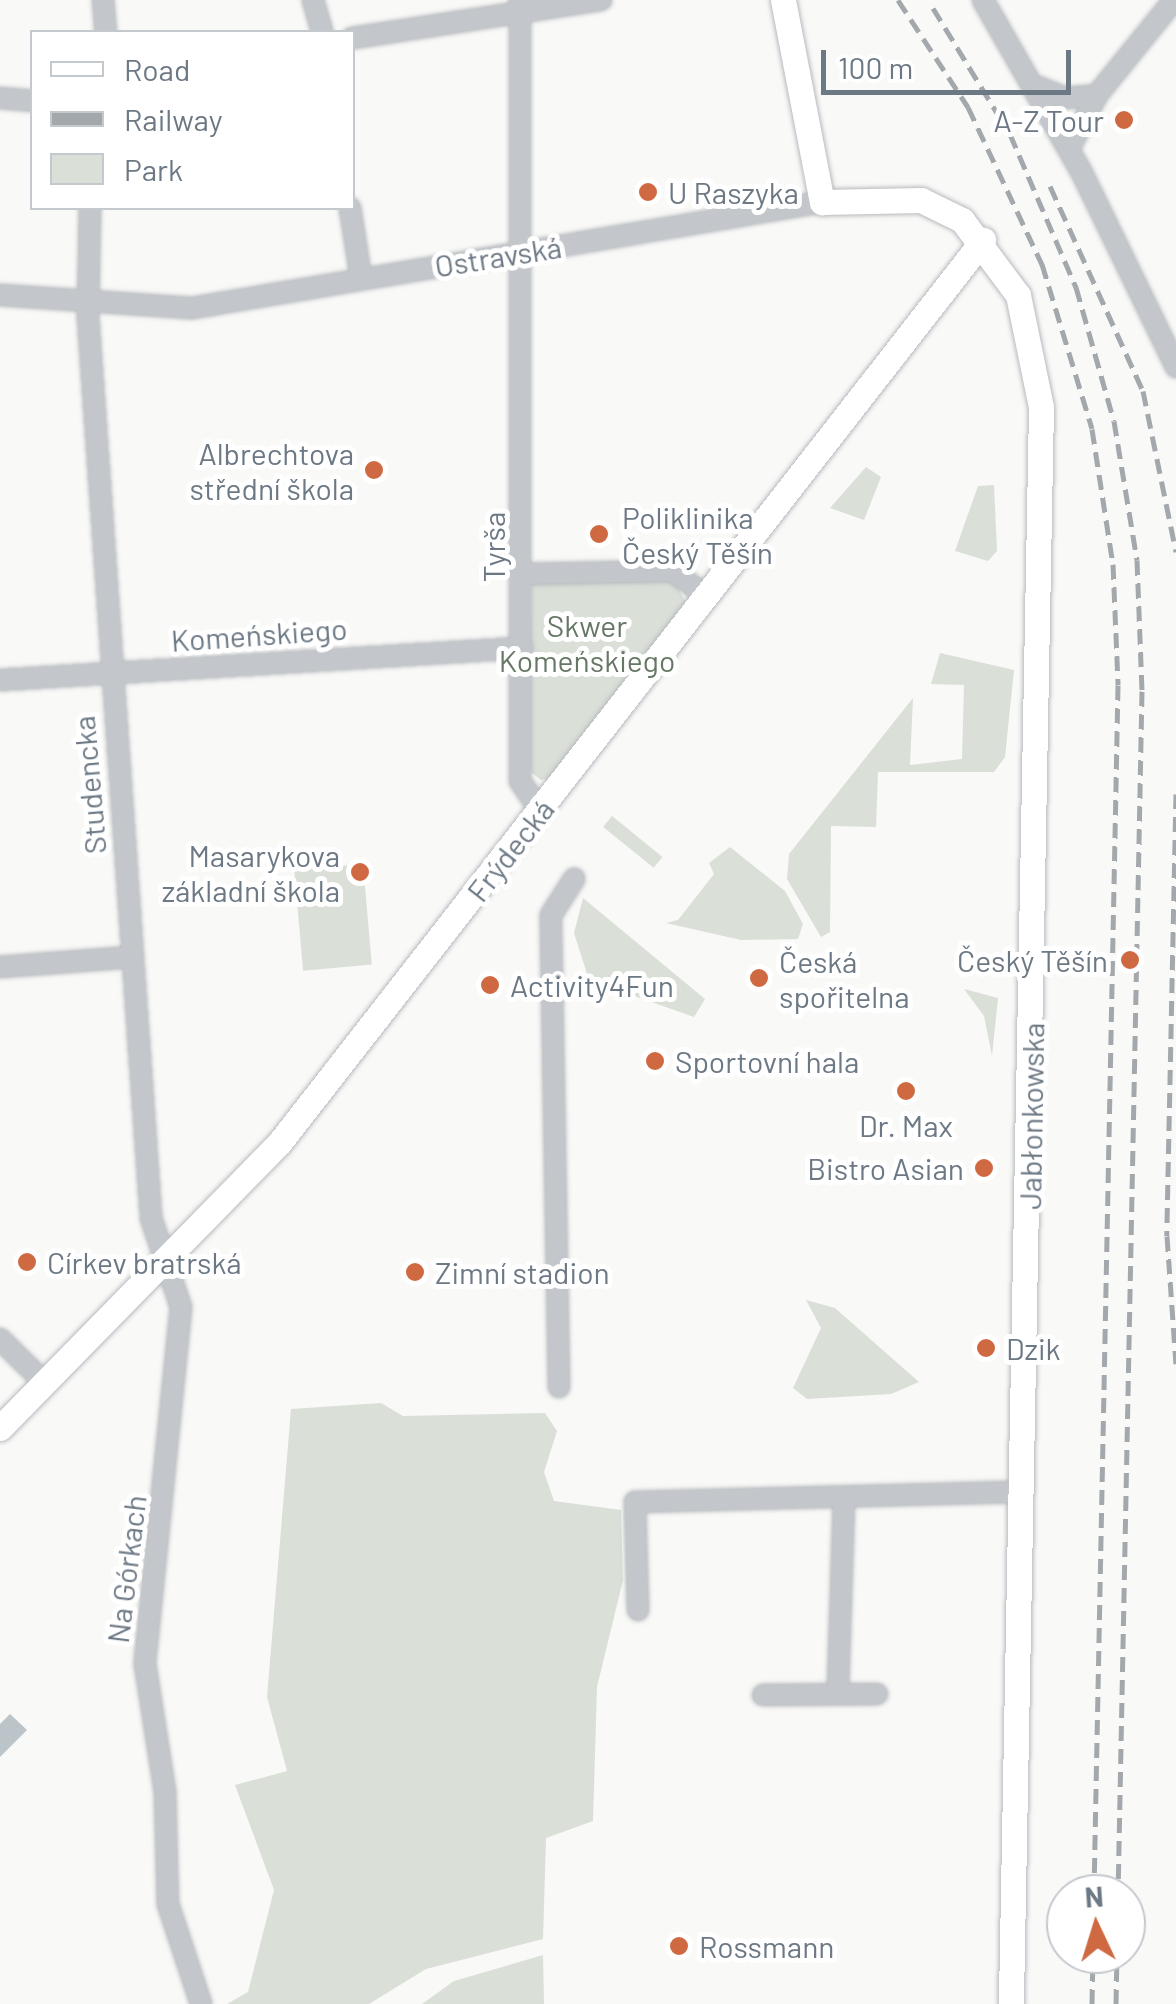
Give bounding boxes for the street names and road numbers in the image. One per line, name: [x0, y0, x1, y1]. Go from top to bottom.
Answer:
street label: Ostravská: [432, 228, 564, 284]
street label: Tyrša: [475, 512, 511, 582]
street label: Komeńskiego: [170, 610, 348, 658]
street label: Studencka: [65, 714, 113, 856]
street label: Frýdecká: [459, 792, 561, 908]
street label: Jabłonkowska: [1011, 1022, 1051, 1210]
street label: Na Górkach: [99, 1493, 153, 1645]

